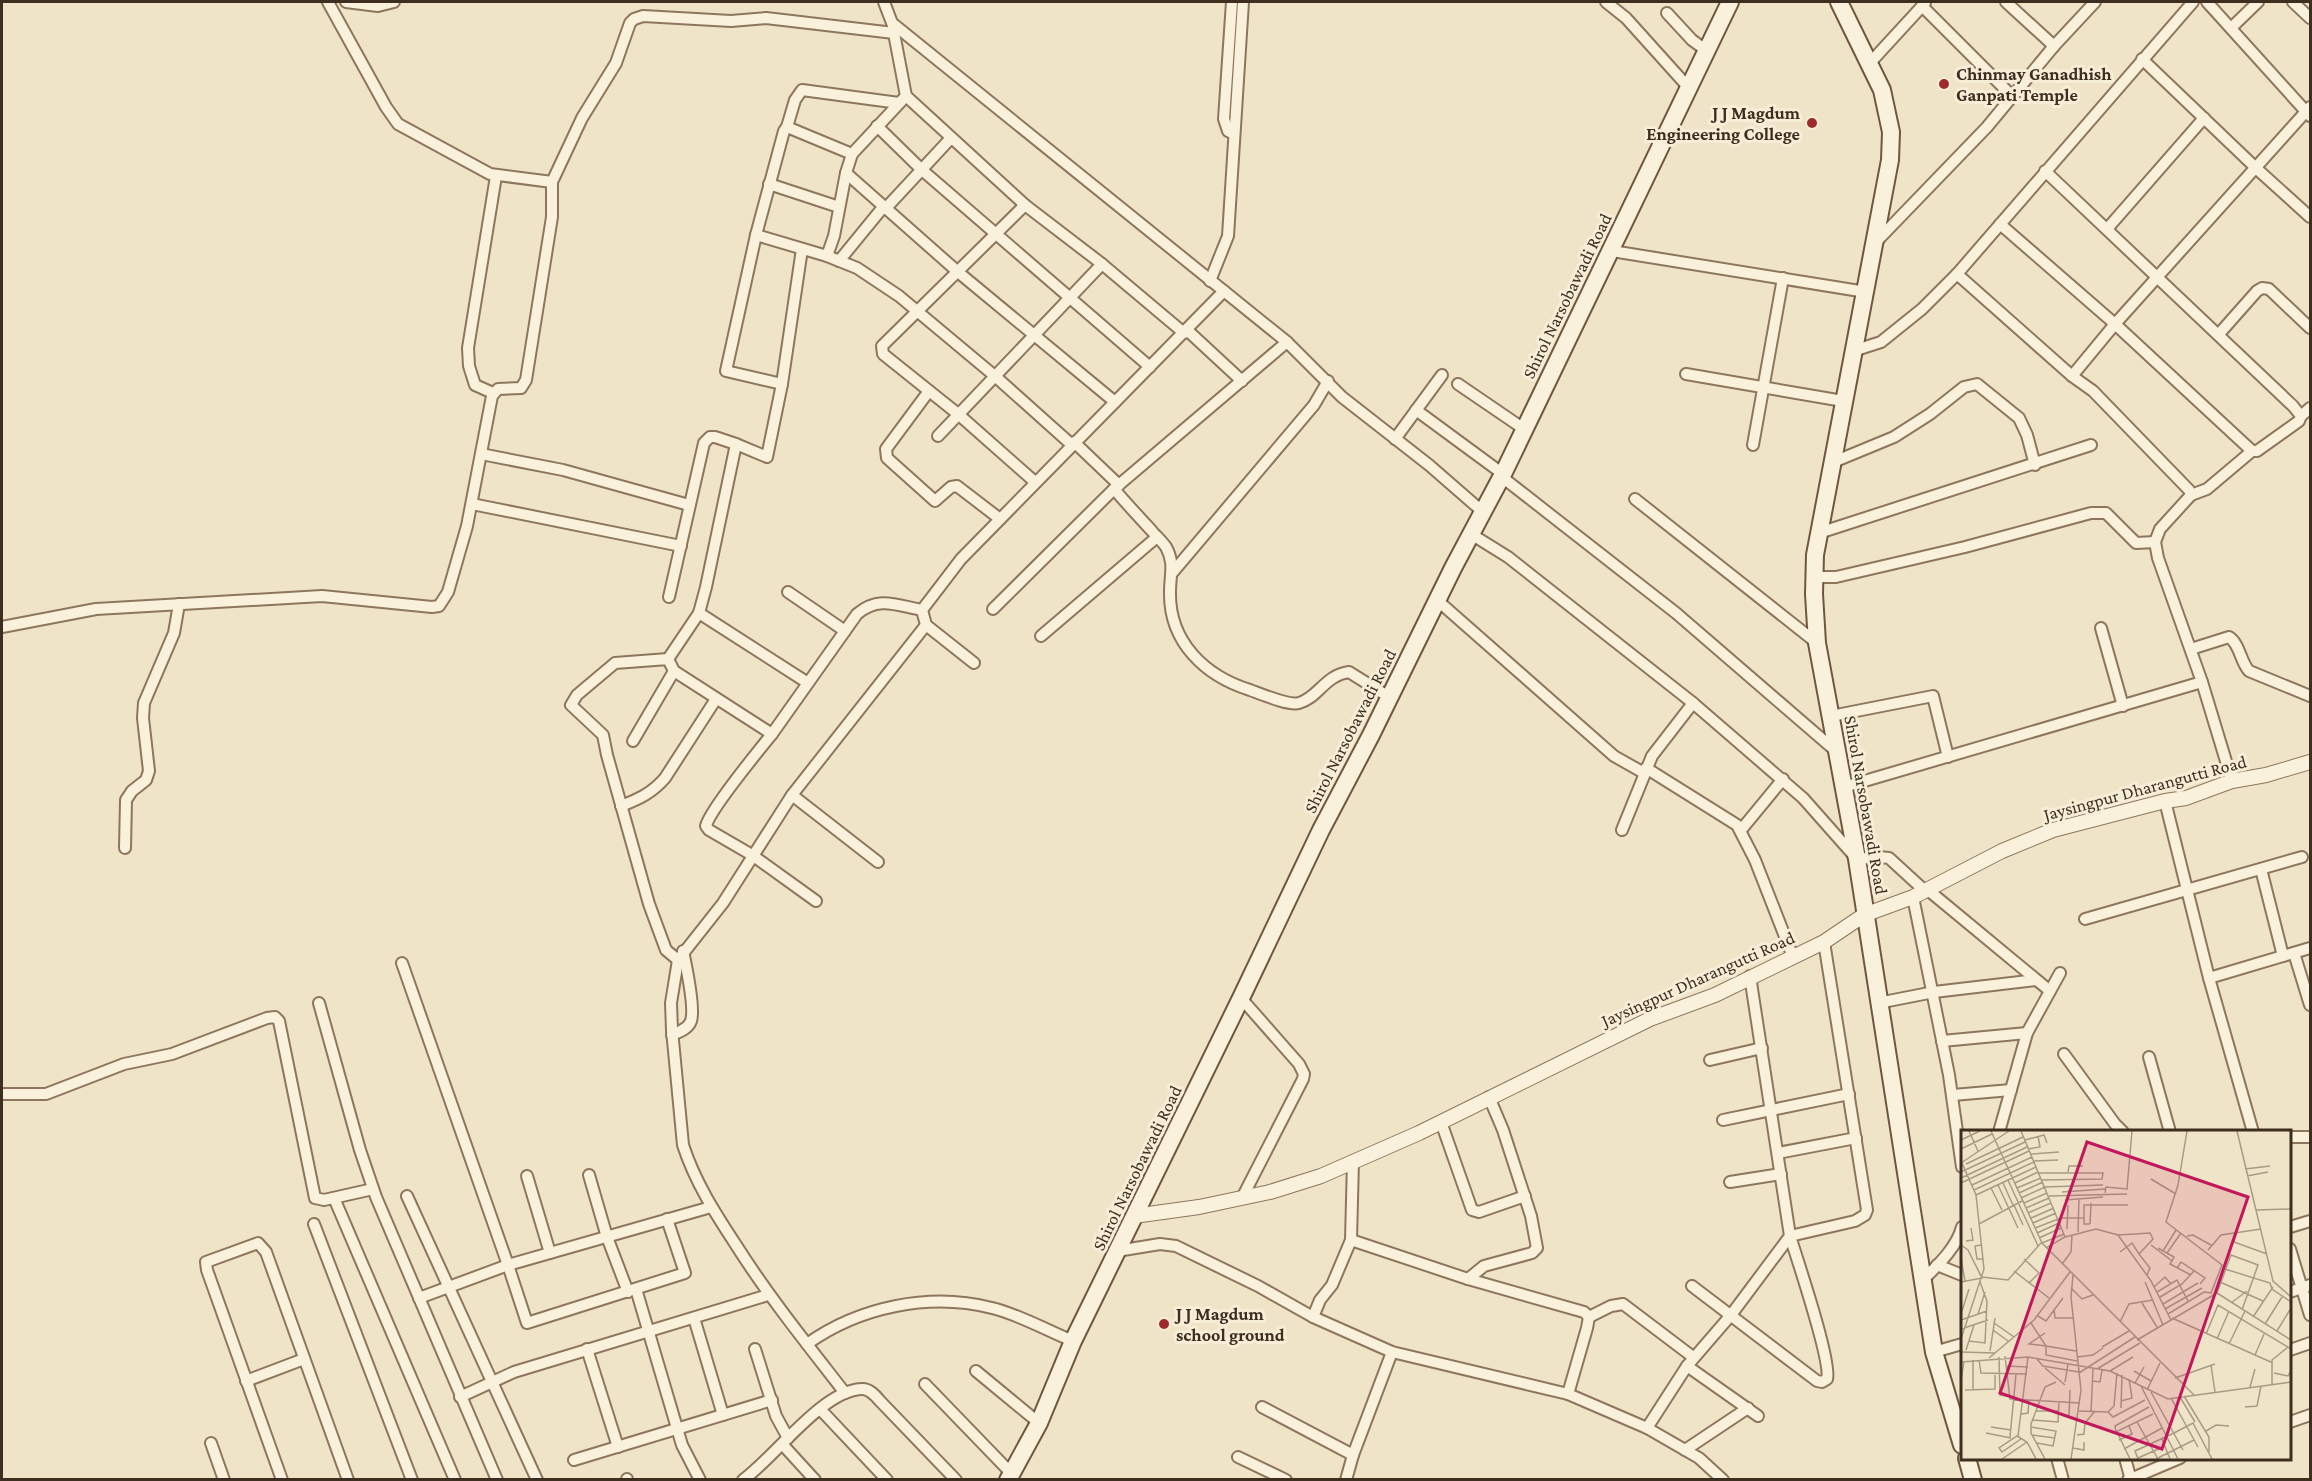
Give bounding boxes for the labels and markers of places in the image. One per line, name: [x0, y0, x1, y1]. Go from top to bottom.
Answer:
place label: Chinmay Ganadhish Ganpati Temple: [1956, 64, 2112, 105]
marker: Chinmay Ganadhish Ganpati Temple: [1937, 77, 1951, 91]
place label: J J Magdum Engineering College: [1646, 103, 1801, 144]
marker: J J Magdum Engineering College: [1805, 116, 1819, 130]
place label: J J Magdum school ground: [1174, 1304, 1285, 1345]
marker: J J Magdum school ground: [1157, 1317, 1171, 1331]

